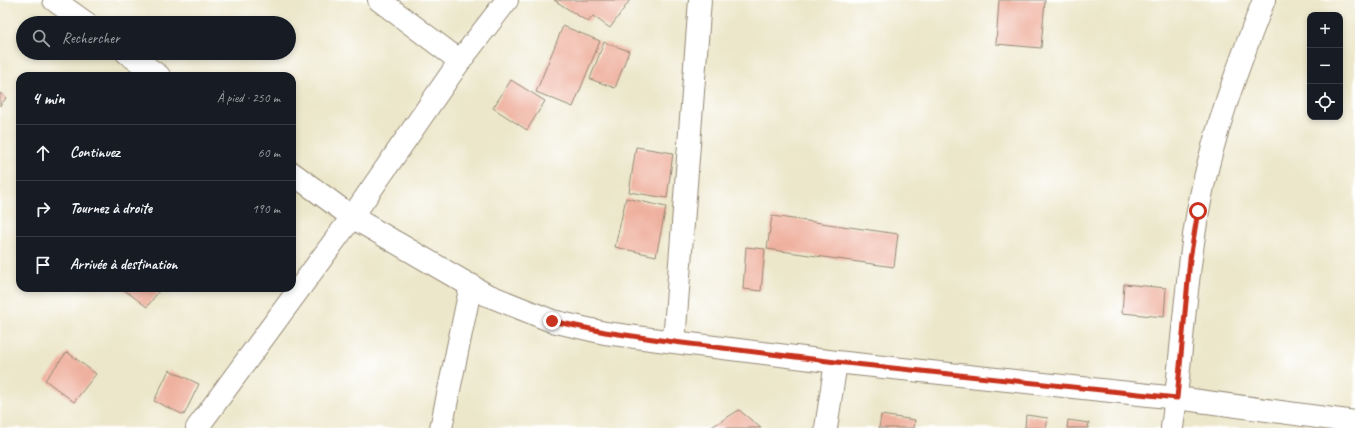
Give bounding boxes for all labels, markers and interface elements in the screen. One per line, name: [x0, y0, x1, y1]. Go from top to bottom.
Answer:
map controls: [1307, 12, 1343, 120]
button: +: [1307, 12, 1343, 48]
search box: [16, 16, 296, 60]
icon: search: [30, 27, 52, 49]
text: Rechercher: [62, 29, 120, 48]
button: −: [1307, 48, 1343, 84]
button: locate: [1307, 84, 1343, 120]
text: 4 min: [32, 88, 65, 109]
text: À pied · 250 m: [217, 90, 280, 106]
icon: ahead: [32, 142, 54, 164]
text: Continuez: [70, 143, 120, 162]
text: 60 m: [258, 145, 280, 161]
icon: right: [32, 198, 54, 220]
text: Tournez à droite: [70, 199, 152, 218]
text: 190 m: [252, 201, 280, 217]
route start: [1189, 202, 1207, 220]
icon: arrive: [32, 254, 54, 276]
text: Arrivée à destination: [70, 255, 178, 274]
route end: [543, 312, 561, 330]

